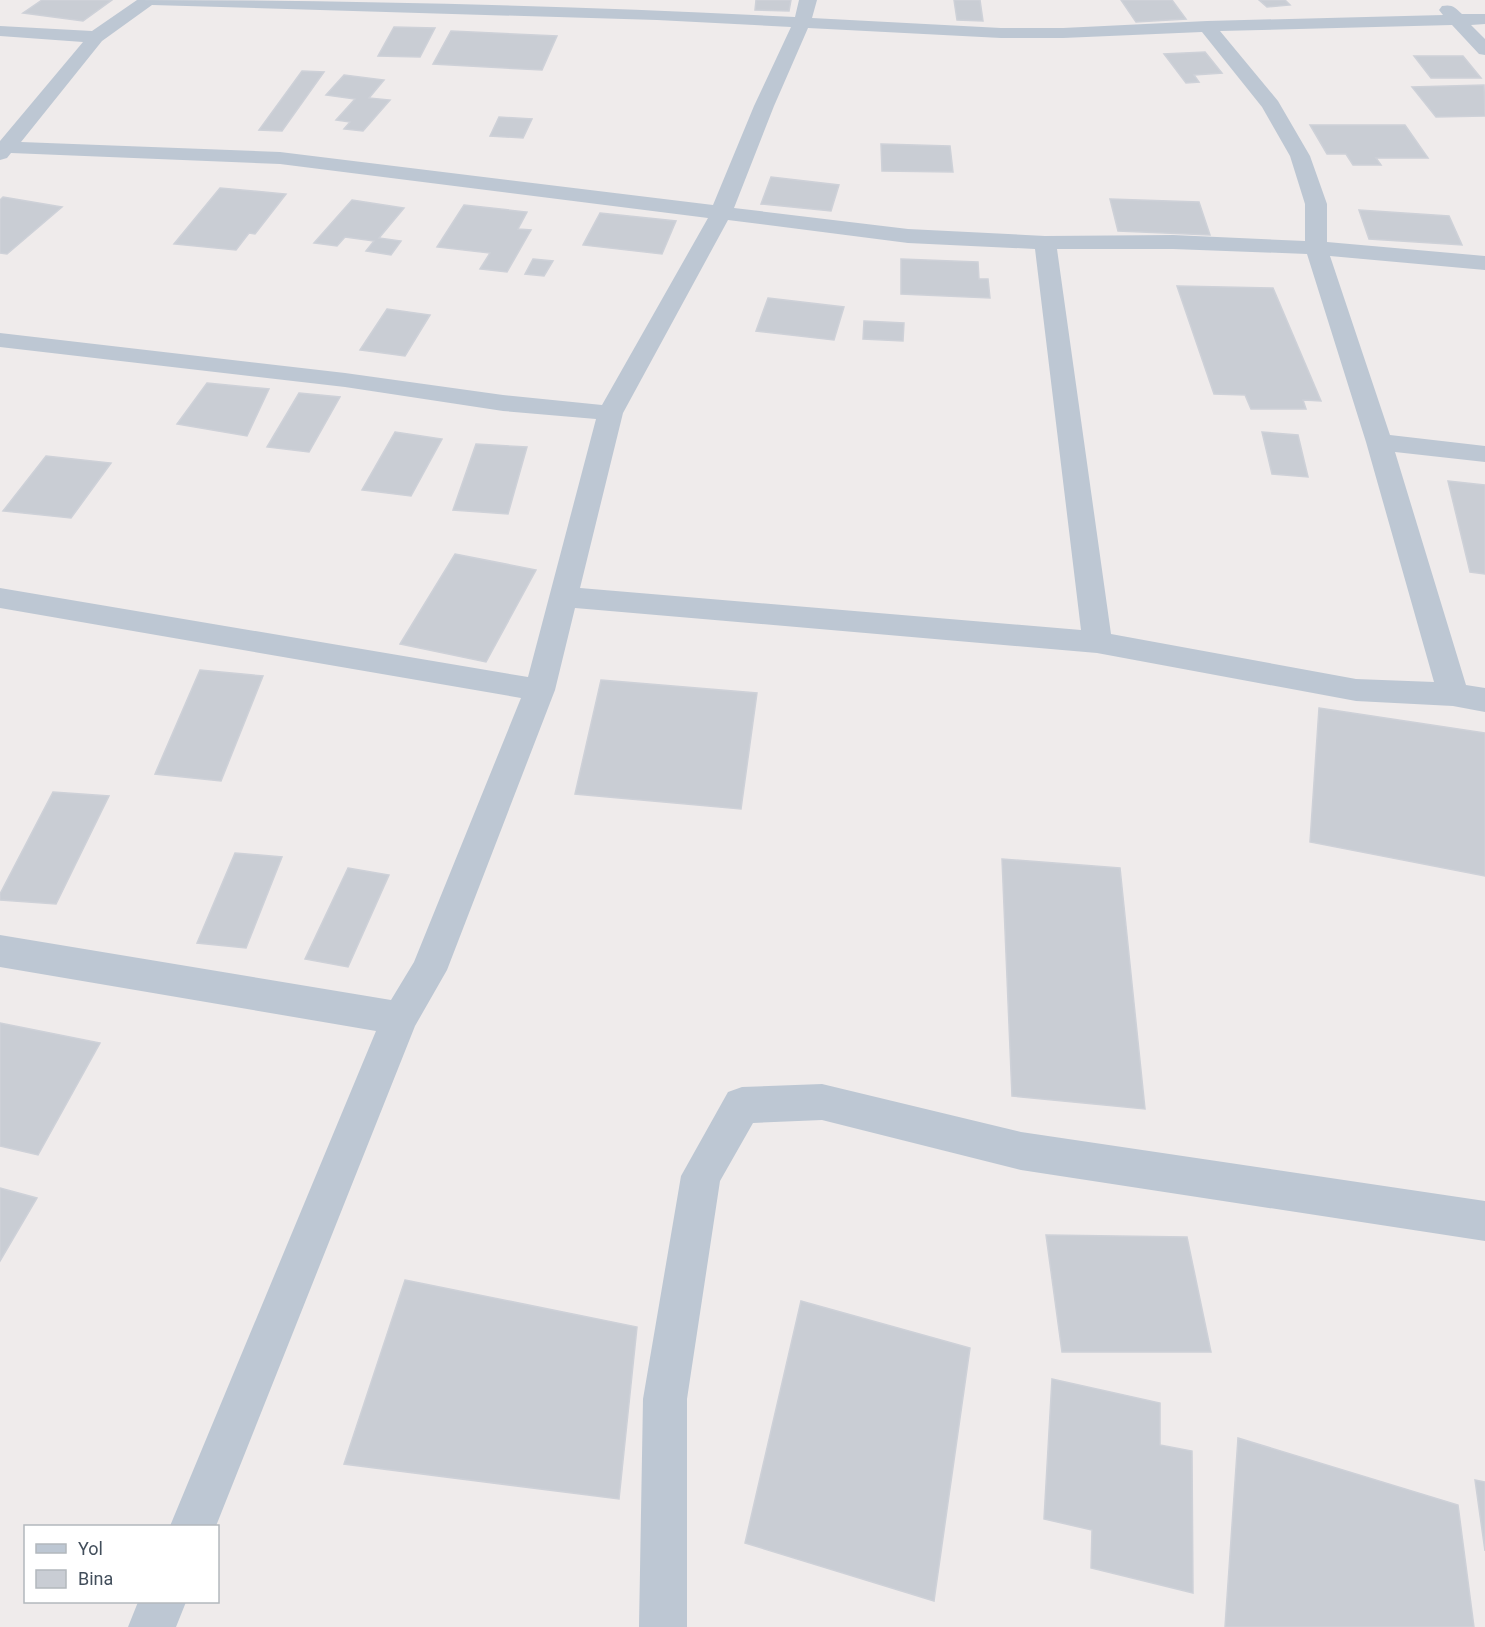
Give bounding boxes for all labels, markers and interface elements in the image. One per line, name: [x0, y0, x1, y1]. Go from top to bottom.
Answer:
legend: [24, 1525, 219, 1603]
text: Yol: [78, 1538, 103, 1559]
text: Bina: [78, 1568, 113, 1589]

